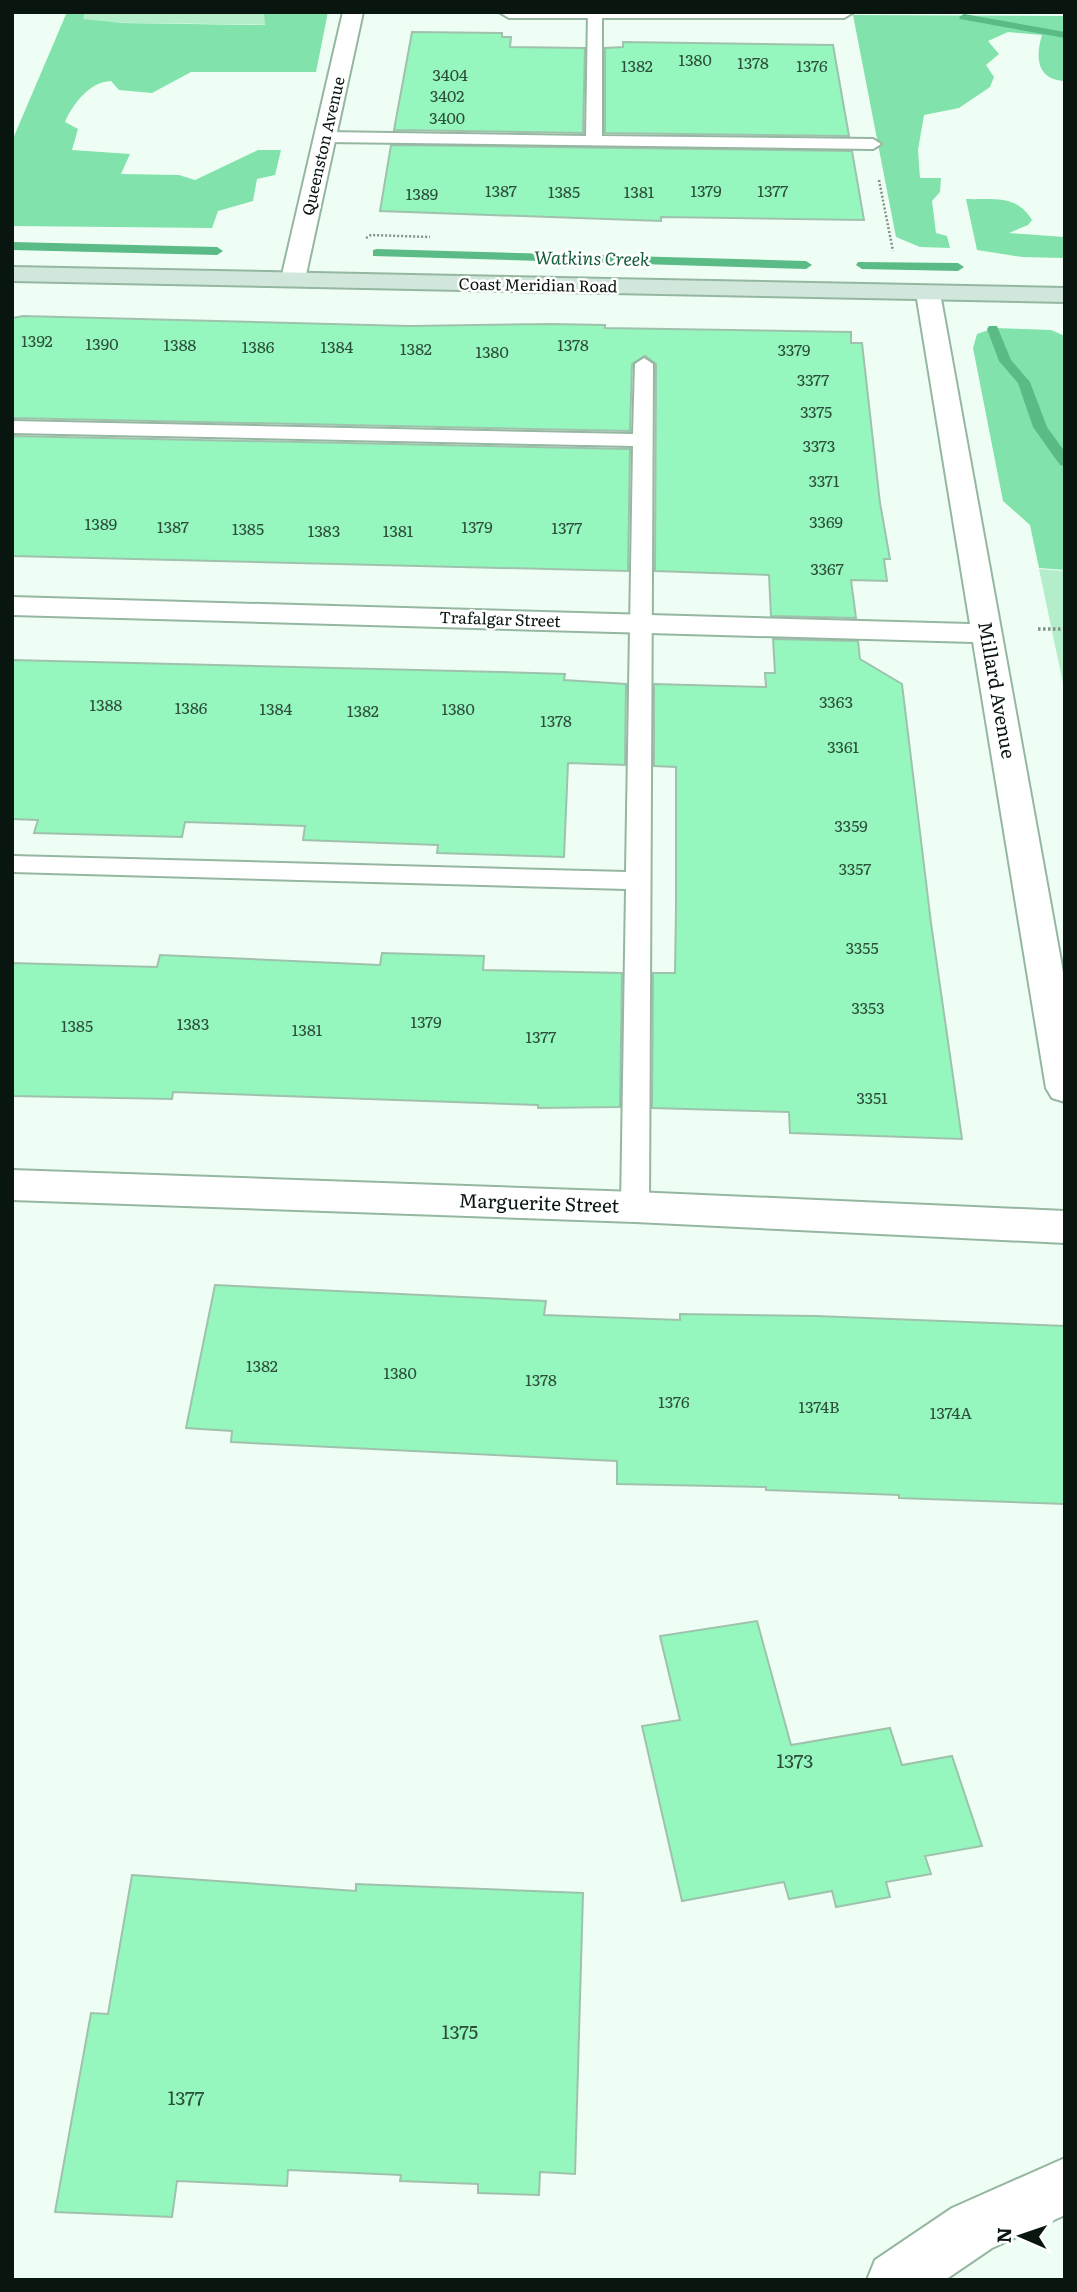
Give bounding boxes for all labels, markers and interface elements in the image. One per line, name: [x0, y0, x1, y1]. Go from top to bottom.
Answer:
house number: 1380: [678, 47, 712, 71]
house number: 1378: [737, 50, 769, 74]
house number: 1382: [621, 53, 653, 77]
house number: 1376: [796, 53, 828, 77]
house number: 3404: [432, 62, 468, 86]
street label: Queenston Avenue: [294, 74, 350, 218]
house number: 3402: [430, 83, 464, 107]
house number: 3400: [429, 105, 465, 129]
house number: 1387: [485, 178, 517, 202]
house number: 1379: [690, 178, 722, 202]
house number: 1377: [758, 178, 788, 202]
house number: 1385: [548, 179, 580, 203]
house number: 1381: [624, 179, 655, 203]
house number: 1389: [406, 181, 438, 205]
water label: Watkins Creek: [534, 243, 650, 272]
street label: Coast Meridian Road: [458, 271, 618, 297]
house number: 1392: [21, 328, 53, 352]
house number: 1390: [86, 331, 118, 355]
house number: 1388: [164, 332, 197, 356]
house number: 1378: [557, 332, 589, 356]
house number: 1386: [242, 334, 275, 358]
house number: 1384: [321, 334, 354, 358]
house number: 1382: [400, 336, 432, 360]
house number: 3379: [778, 337, 810, 361]
house number: 1380: [475, 339, 509, 363]
house number: 3377: [797, 367, 829, 391]
house number: 3375: [800, 399, 832, 423]
house number: 3373: [802, 433, 836, 457]
house number: 3371: [808, 468, 840, 492]
house number: 3369: [809, 509, 843, 533]
house number: 1389: [85, 511, 117, 535]
house number: 1387: [157, 514, 189, 538]
house number: 1379: [461, 514, 493, 538]
house number: 1377: [552, 515, 582, 539]
house number: 1385: [232, 516, 264, 540]
house number: 1383: [308, 518, 340, 542]
house number: 1381: [383, 518, 414, 542]
house number: 3367: [810, 556, 844, 580]
street label: Trafalgar Street: [439, 604, 562, 632]
street label: Millard Avenue: [972, 619, 1024, 761]
house number: 3363: [819, 689, 853, 713]
house number: 1388: [90, 692, 123, 716]
house number: 1386: [175, 695, 208, 719]
house number: 1384: [260, 696, 293, 720]
house number: 1380: [441, 696, 475, 720]
house number: 1382: [347, 698, 379, 722]
house number: 1378: [540, 708, 572, 732]
house number: 3361: [827, 734, 859, 758]
house number: 3359: [834, 813, 868, 837]
house number: 3357: [839, 856, 871, 880]
house number: 3355: [845, 935, 879, 959]
house number: 3353: [851, 995, 885, 1019]
house number: 1379: [410, 1009, 442, 1033]
house number: 1383: [177, 1011, 209, 1035]
house number: 1385: [61, 1013, 93, 1037]
house number: 1381: [292, 1017, 323, 1041]
house number: 1377: [526, 1024, 556, 1048]
house number: 3351: [856, 1085, 888, 1109]
street label: Marguerite Street: [458, 1185, 620, 1219]
house number: 1382: [246, 1353, 278, 1377]
house number: 1380: [383, 1360, 417, 1384]
house number: 1378: [525, 1367, 557, 1391]
house number: 1376: [658, 1389, 690, 1413]
house number: 1374B: [798, 1394, 840, 1418]
house number: 1374A: [930, 1400, 972, 1424]
house number: 1373: [776, 1746, 814, 1774]
house number: 1375: [442, 2017, 478, 2045]
house number: 1377: [168, 2083, 205, 2111]
north arrow: [986, 2201, 1056, 2271]
text: N: [989, 2227, 1017, 2244]

